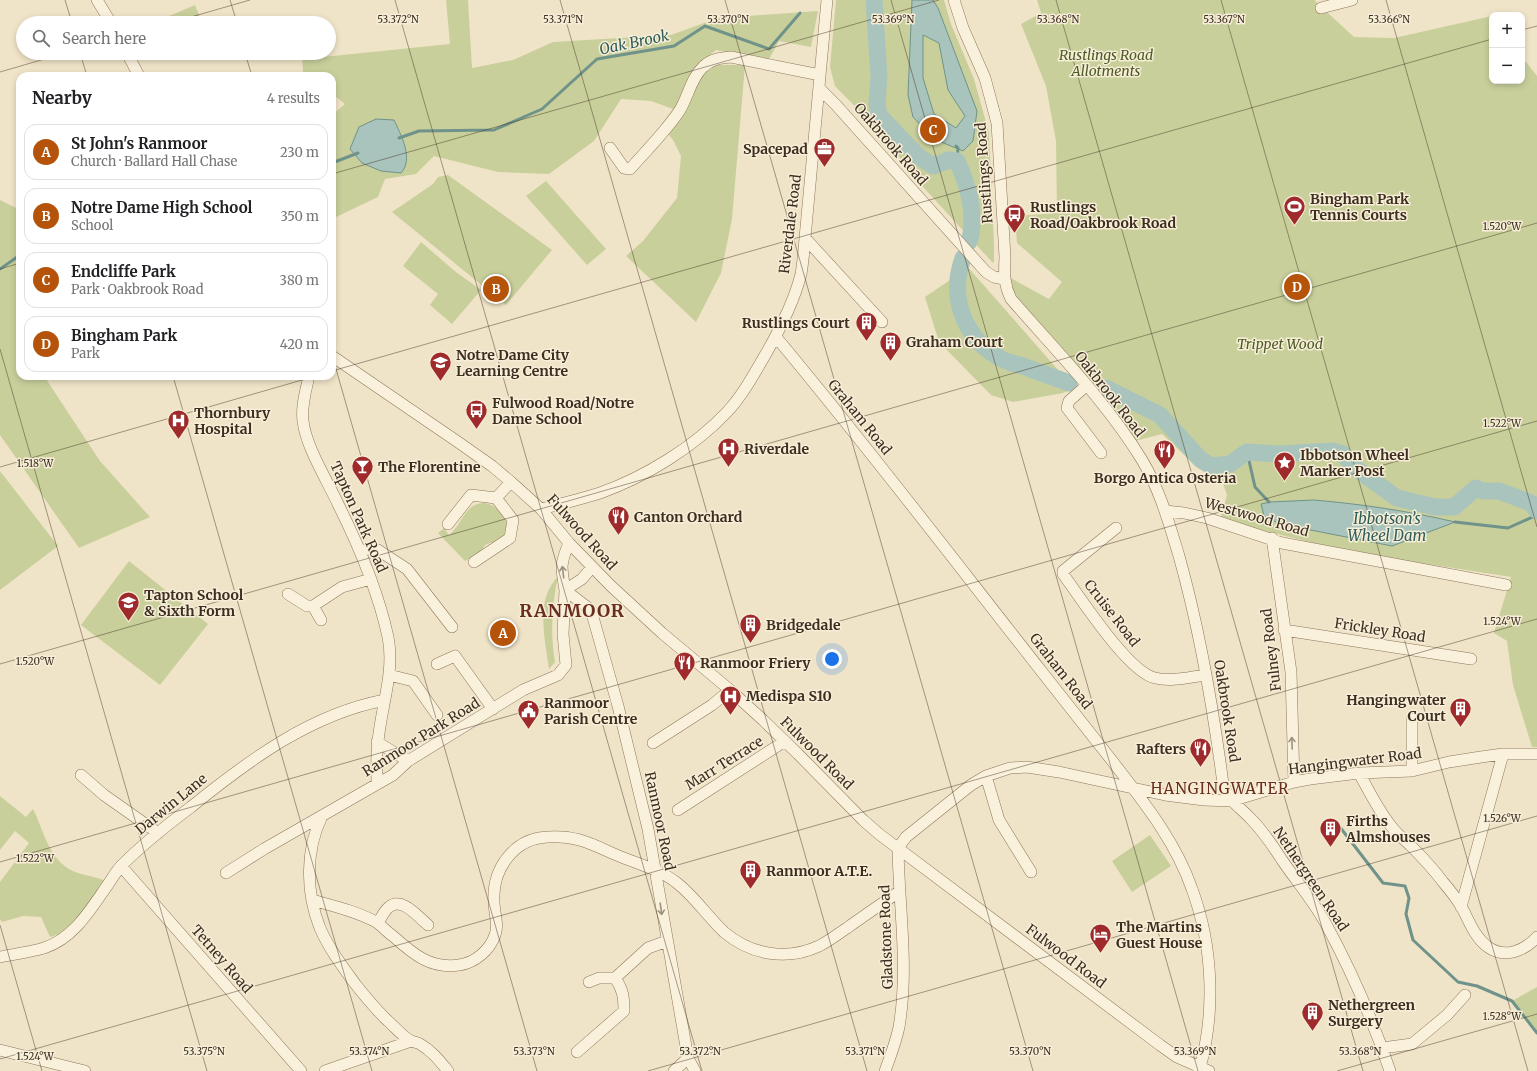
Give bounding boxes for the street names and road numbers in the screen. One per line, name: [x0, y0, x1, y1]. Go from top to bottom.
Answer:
street label: Oakbrook Road: [850, 99, 932, 189]
street label: Rustlings Road: [971, 121, 997, 224]
street label: Riverdale Road: [775, 173, 805, 275]
street label: Oakbrook Road: [1071, 348, 1149, 441]
street label: Graham Road: [824, 376, 896, 459]
street label: Tapton Park Road: [326, 459, 392, 576]
street label: Fulwood Road: [543, 490, 621, 574]
street label: Westwood Road: [1202, 493, 1312, 541]
street label: Cruise Road: [1080, 576, 1144, 651]
street label: Fulney Road: [1257, 607, 1285, 693]
street label: Frickley Road: [1333, 614, 1427, 646]
street label: Graham Road: [1026, 629, 1097, 713]
street label: Oakbrook Road: [1210, 659, 1244, 764]
street label: Ranmoor Park Road: [359, 693, 484, 780]
street label: Fulwood Road: [777, 713, 858, 794]
street label: Marr Terrace: [682, 732, 766, 794]
street label: Hangingwater Road: [1287, 744, 1423, 778]
street label: Darwin Lane: [132, 770, 210, 838]
street label: Ranmoor Road: [641, 770, 679, 873]
street label: Nethergreen Road: [1269, 823, 1353, 935]
street label: Gladstone Road: [875, 884, 897, 990]
street label: Fulwood Road: [1022, 920, 1110, 992]
street label: Tetney Road: [188, 921, 257, 997]

